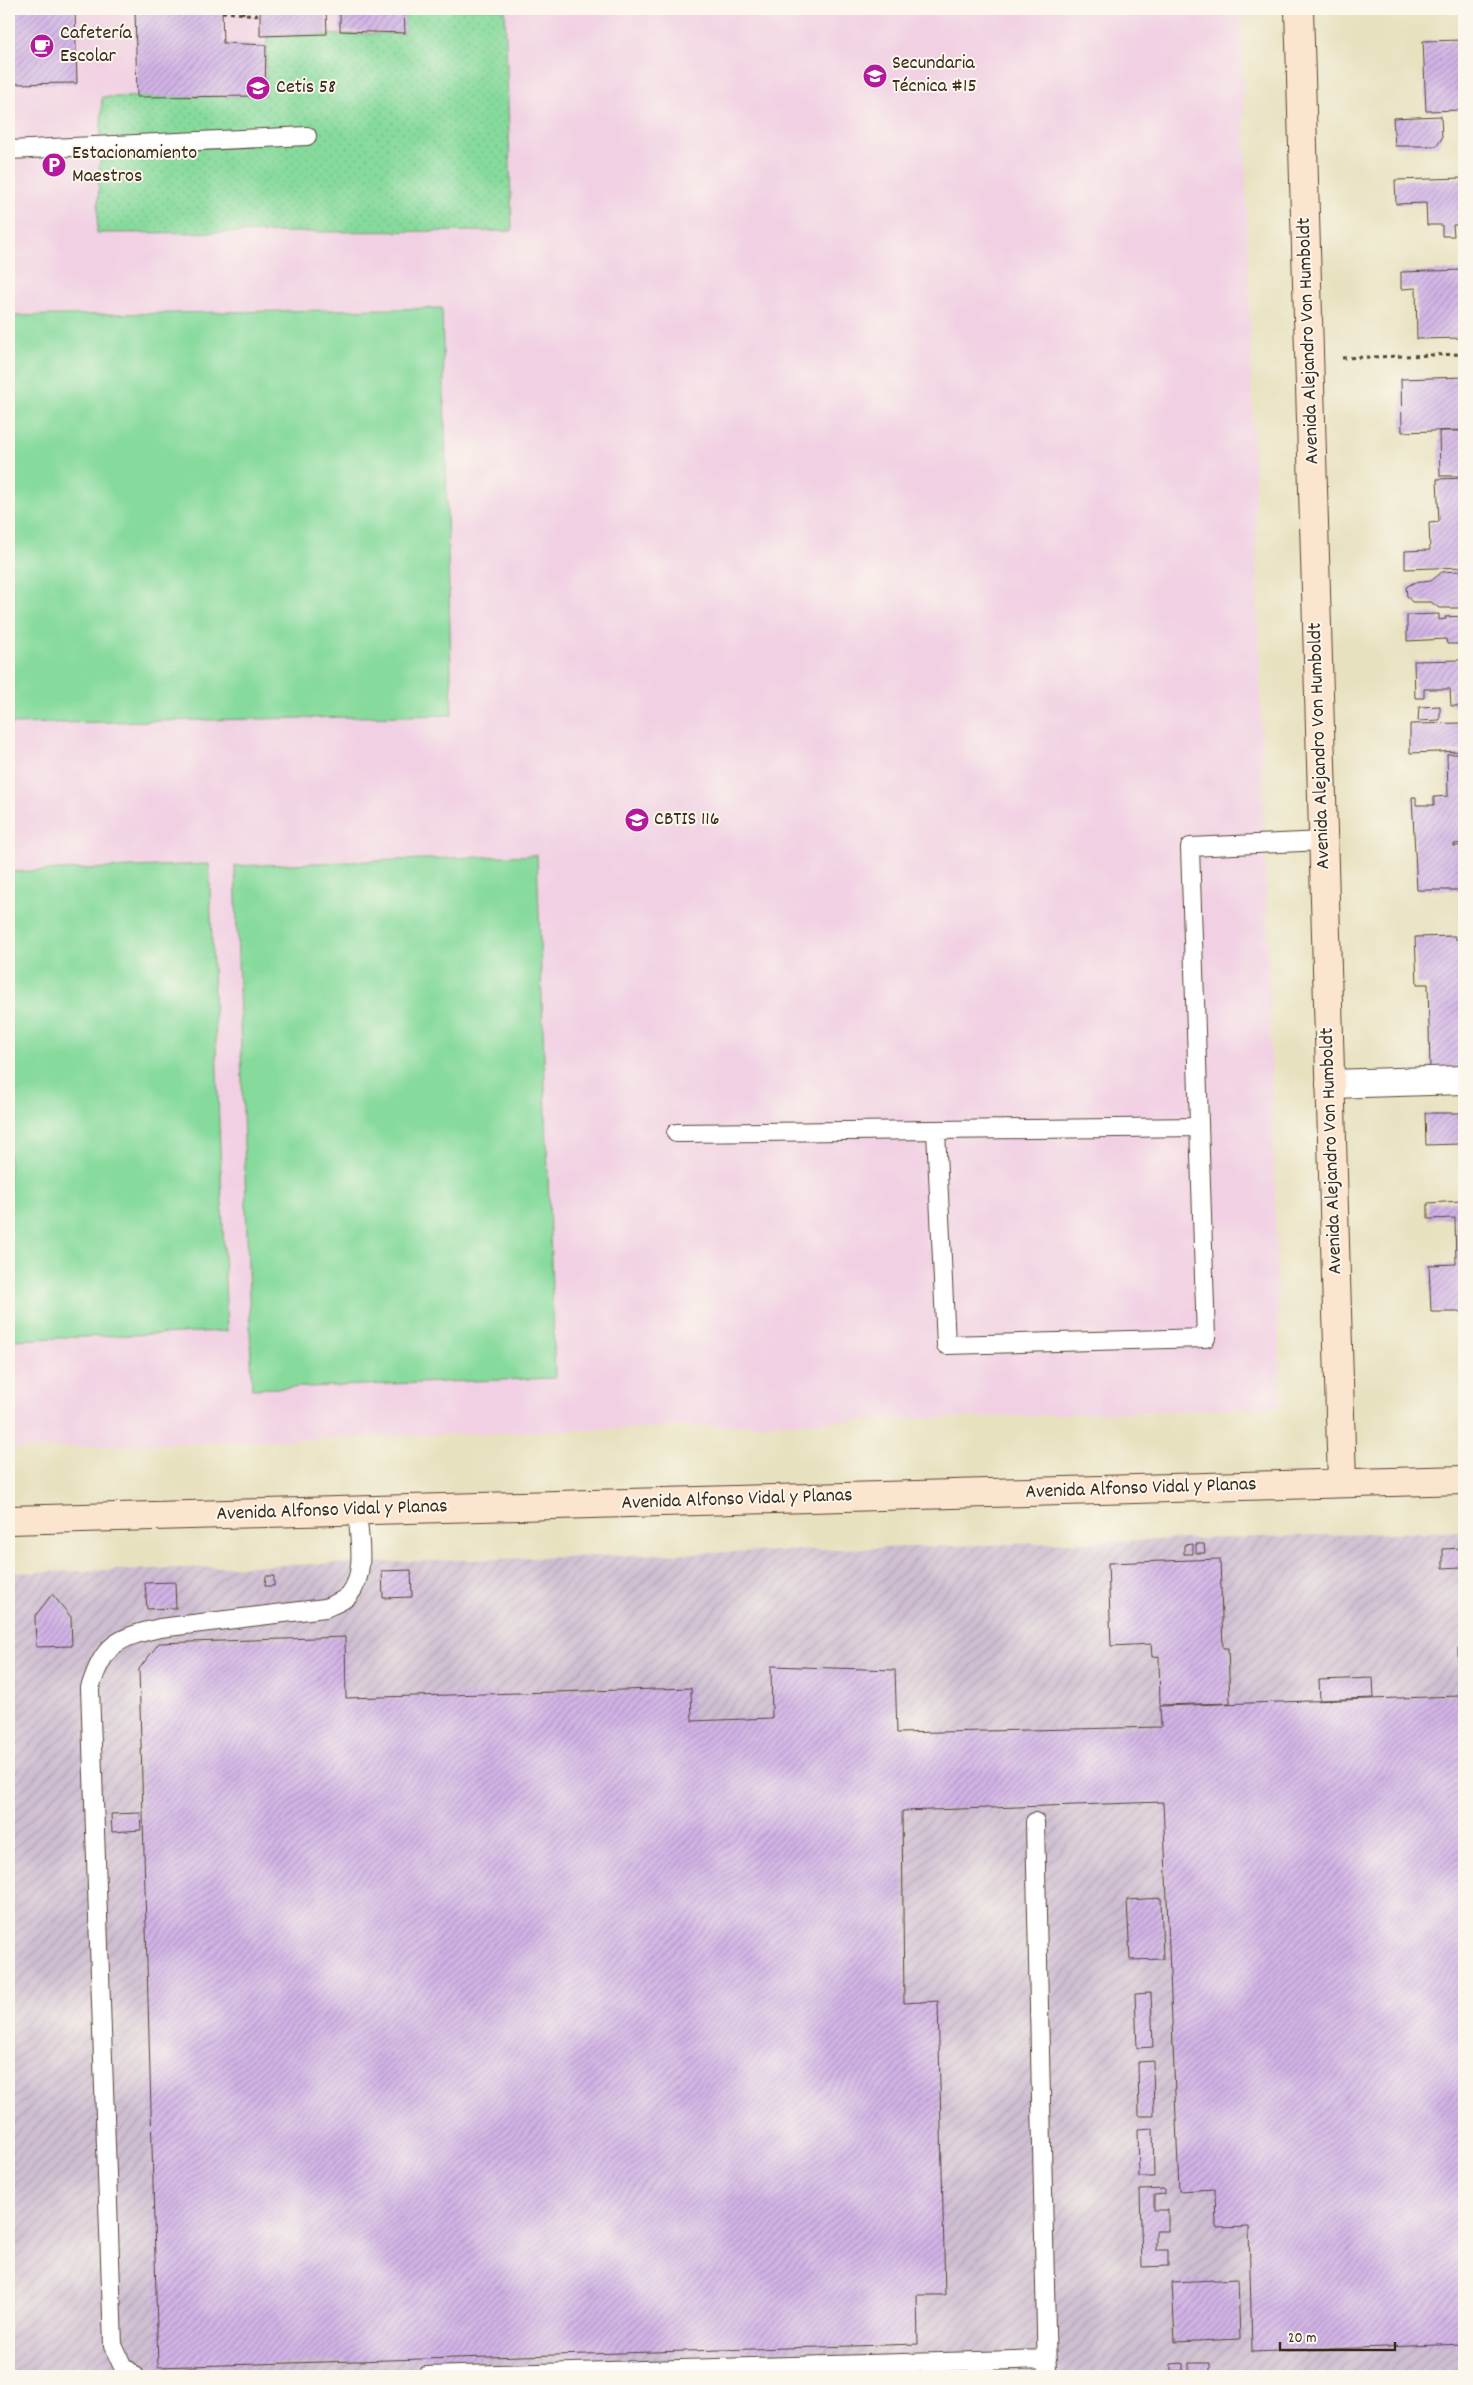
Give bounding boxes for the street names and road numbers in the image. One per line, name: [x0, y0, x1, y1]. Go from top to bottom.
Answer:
street label: Avenida Alejandro Von Humboldt: [1291, 217, 1327, 465]
street label: Avenida Alejandro Von Humboldt: [1302, 622, 1338, 870]
street label: Avenida Alejandro Von Humboldt: [1314, 1027, 1350, 1275]
street label: Avenida Alfonso Vidal y Planas: [1025, 1471, 1257, 1507]
street label: Avenida Alfonso Vidal y Planas: [621, 1482, 853, 1518]
street label: Avenida Alfonso Vidal y Planas: [216, 1493, 448, 1529]

